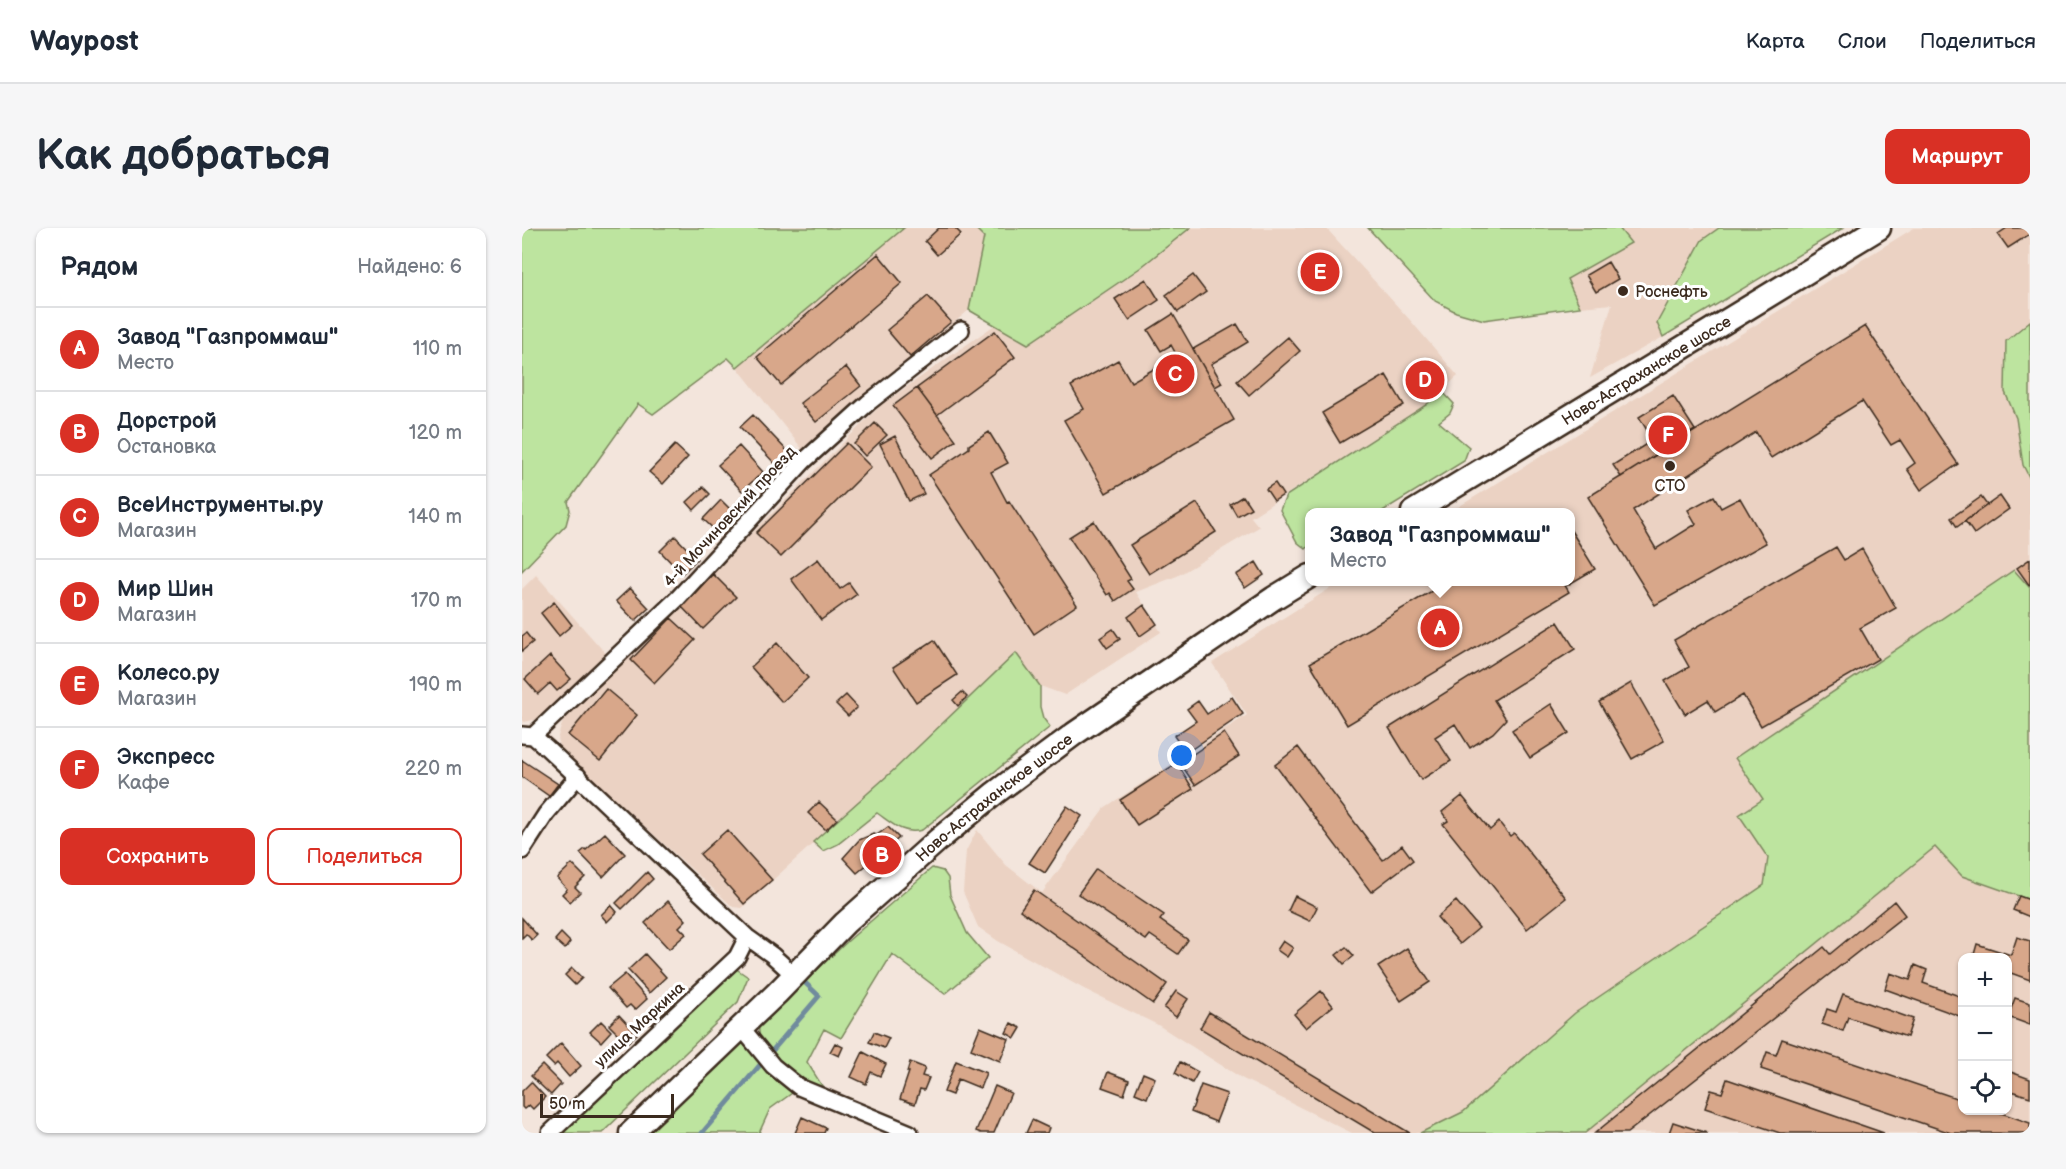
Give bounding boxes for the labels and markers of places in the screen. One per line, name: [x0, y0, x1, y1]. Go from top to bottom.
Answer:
pin: E: [1300, 250, 1340, 294]
place label: Роснефть: [1635, 283, 1708, 302]
marker: Роснефть: [1616, 284, 1630, 298]
pin: C: [1156, 352, 1194, 396]
pin: D: [1406, 358, 1444, 402]
pin: F: [1648, 412, 1688, 458]
marker: СТО: [1663, 459, 1677, 473]
place label: СТО: [1655, 477, 1686, 496]
pin: A: [1420, 606, 1460, 650]
pin: B: [862, 832, 902, 878]

